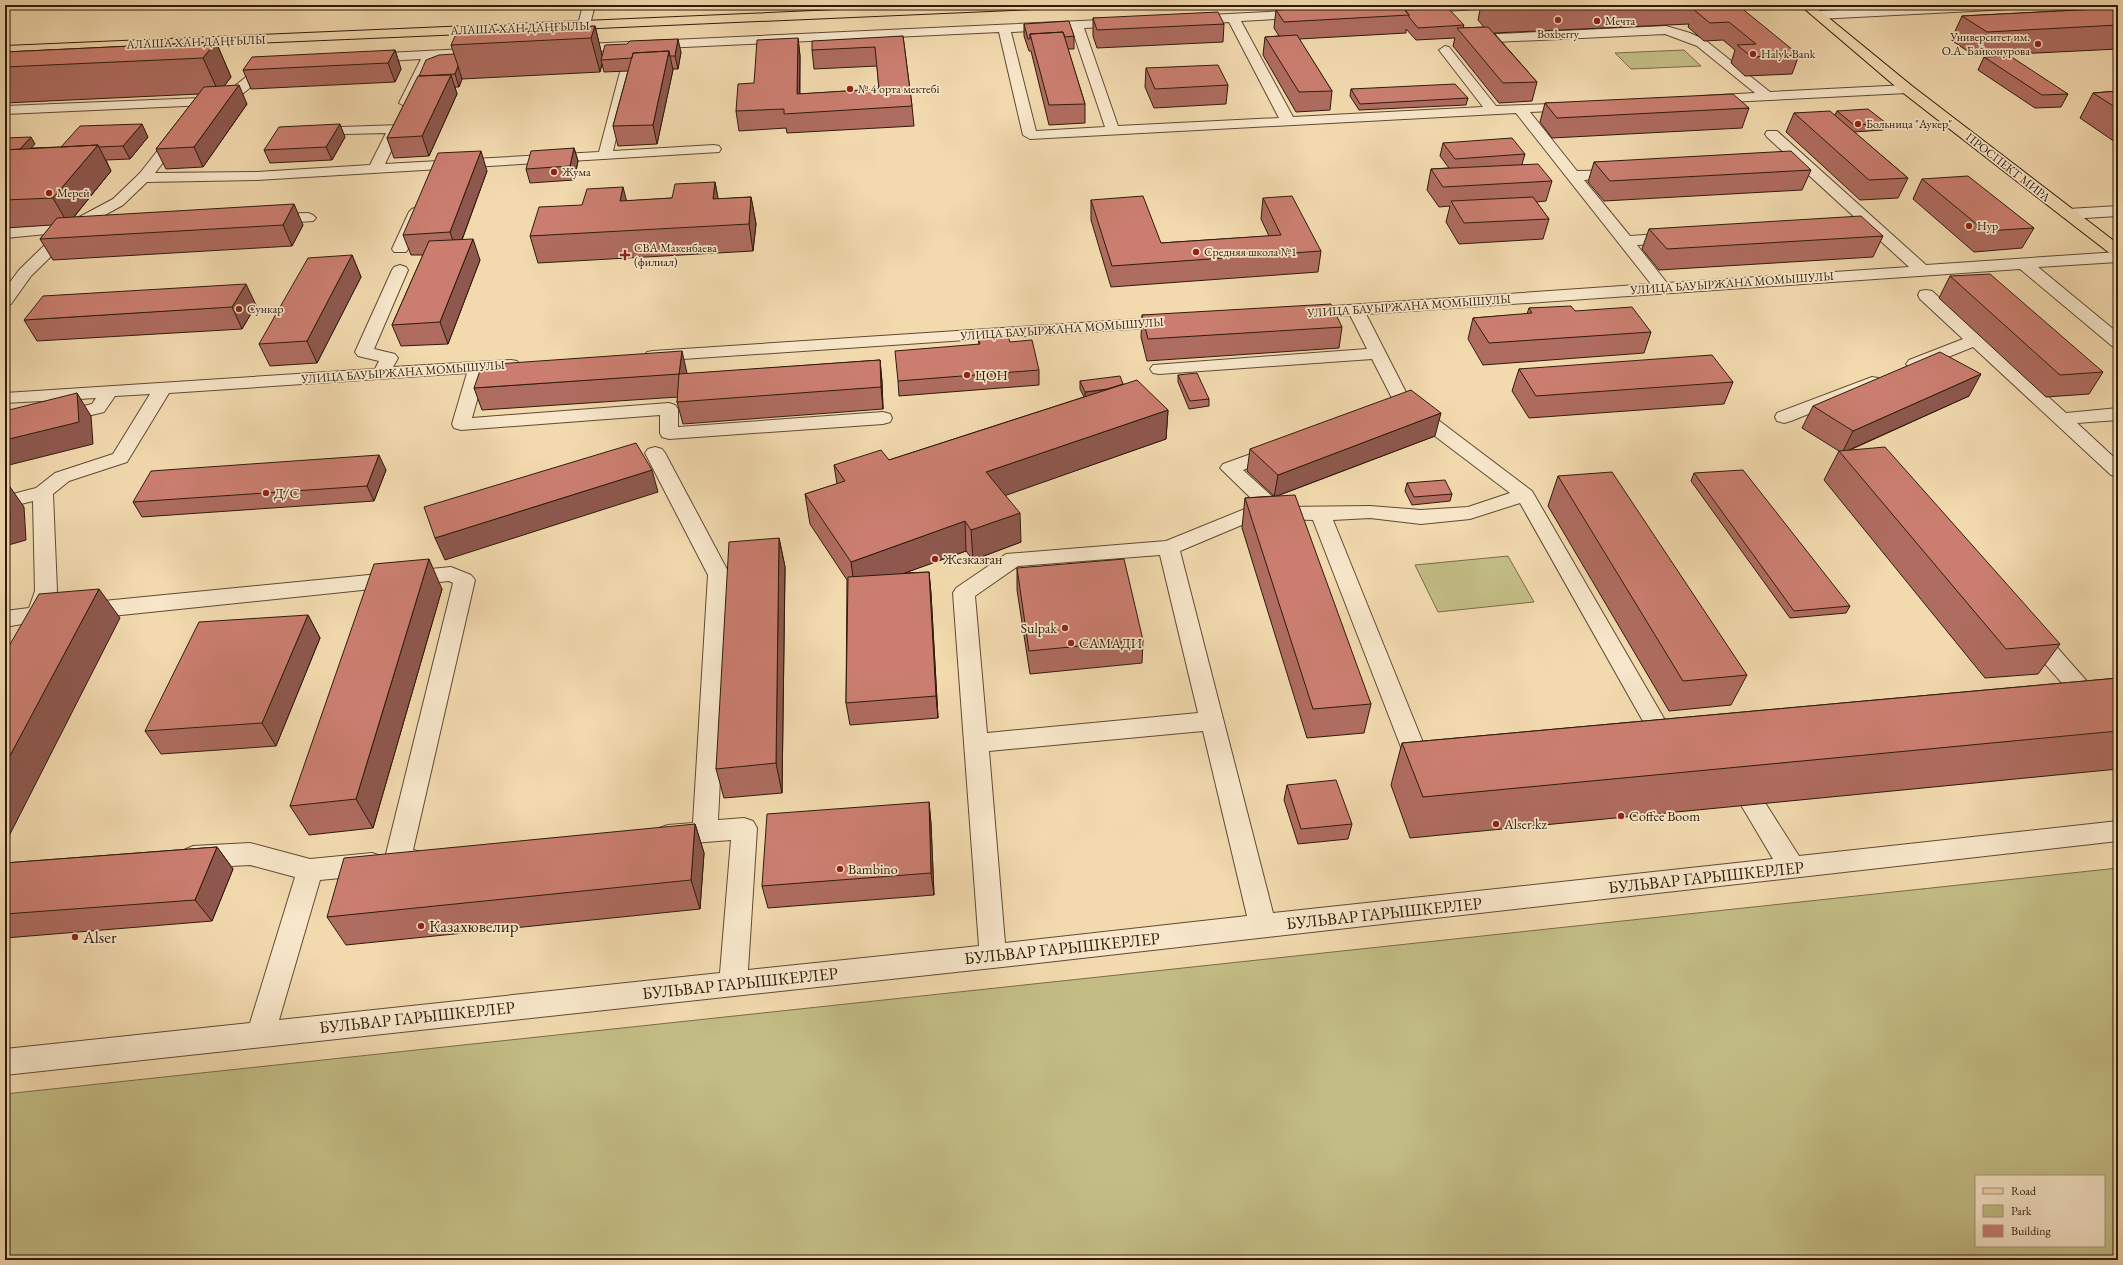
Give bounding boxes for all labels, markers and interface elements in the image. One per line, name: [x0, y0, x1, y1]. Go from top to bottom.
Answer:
place label: Мечта: [1605, 13, 1636, 29]
marker: Boxberry: [1553, 15, 1563, 25]
marker: Мечта: [1592, 16, 1602, 26]
street label: АЛАША ХАН ДАҢҒЫЛЫ: [449, 18, 590, 38]
place label: Boxberry: [1537, 26, 1580, 42]
place label: Университет им. О.А. Байконурова: [1942, 29, 2030, 59]
street label: АЛАША ХАН ДАҢҒЫЛЫ: [125, 32, 266, 52]
marker: Университет им. О.А. Байконурова: [2033, 39, 2043, 49]
place label: Halyk Bank: [1761, 46, 1816, 62]
marker: Halyk Bank: [1748, 49, 1758, 59]
place label: № 4 орта мектебі: [858, 81, 939, 97]
marker: № 4 орта мектебі: [845, 84, 855, 94]
place label: Больница "Аукер": [1866, 116, 1952, 132]
marker: Больница "Аукер": [1853, 119, 1863, 129]
street label: ПРОСПЕКТ МИРА: [1962, 129, 2054, 206]
place label: Жума: [561, 164, 591, 180]
marker: Жума: [549, 167, 559, 177]
place label: Мерей: [57, 185, 90, 201]
marker: Мерей: [44, 188, 54, 198]
place label: Нур: [1977, 218, 1998, 234]
marker: Нур: [1964, 221, 1974, 231]
place label: СВА Макенбаева (филиал): [634, 240, 717, 270]
place label: Средняя школа №1: [1204, 244, 1297, 260]
marker: Средняя школа №1: [1191, 247, 1201, 257]
marker: СВА Макенбаева (филиал): [619, 249, 631, 261]
street label: УЛИЦА БАУЫРЖАНА МОМЫШУЛЫ: [1629, 268, 1835, 298]
street label: УЛИЦА БАУЫРЖАНА МОМЫШУЛЫ: [1306, 291, 1512, 321]
place label: Сункар: [247, 301, 284, 317]
marker: Сункар: [234, 304, 244, 314]
street label: УЛИЦА БАУЫРЖАНА МОМЫШУЛЫ: [959, 314, 1165, 344]
street label: УЛИЦА БАУЫРЖАНА МОМЫШУЛЫ: [300, 357, 506, 387]
place label: ЦОН: [975, 366, 1008, 384]
marker: ЦОН: [962, 370, 972, 380]
place label: Д/С: [274, 484, 299, 502]
marker: Д/С: [261, 488, 271, 498]
place label: Жезказган: [942, 550, 1002, 568]
marker: Жезказган: [930, 554, 940, 564]
place label: Sulpak: [1021, 619, 1057, 637]
marker: Sulpak: [1060, 623, 1070, 633]
place label: САМАДИ: [1079, 634, 1143, 652]
marker: САМАДИ: [1066, 638, 1076, 648]
place label: Coffee Boom: [1629, 807, 1700, 825]
marker: Coffee Boom: [1616, 811, 1626, 821]
place label: Alser.kz: [1503, 815, 1547, 833]
marker: Alser.kz: [1491, 819, 1501, 829]
street label: БУЛЬВАР ГАРЫШКЕРЛЕР: [1607, 856, 1805, 898]
place label: Bambino: [848, 860, 898, 878]
marker: Bambino: [835, 864, 845, 874]
street label: БУЛЬВАР ГАРЫШКЕРЛЕР: [1285, 892, 1483, 934]
place label: Казахювелир: [429, 915, 519, 937]
marker: Казахювелир: [416, 921, 426, 931]
place label: Alser: [82, 926, 117, 948]
street label: БУЛЬВАР ГАРЫШКЕРЛЕР: [963, 927, 1161, 969]
marker: Alser: [70, 932, 80, 942]
street label: БУЛЬВАР ГАРЫШКЕРЛЕР: [641, 962, 839, 1004]
street label: БУЛЬВАР ГАРЫШКЕРЛЕР: [318, 996, 516, 1038]
legend: [1975, 1175, 2105, 1247]
text: Road: [2011, 1183, 2037, 1199]
text: Park: [2011, 1203, 2032, 1219]
text: Building: [2011, 1223, 2052, 1239]

